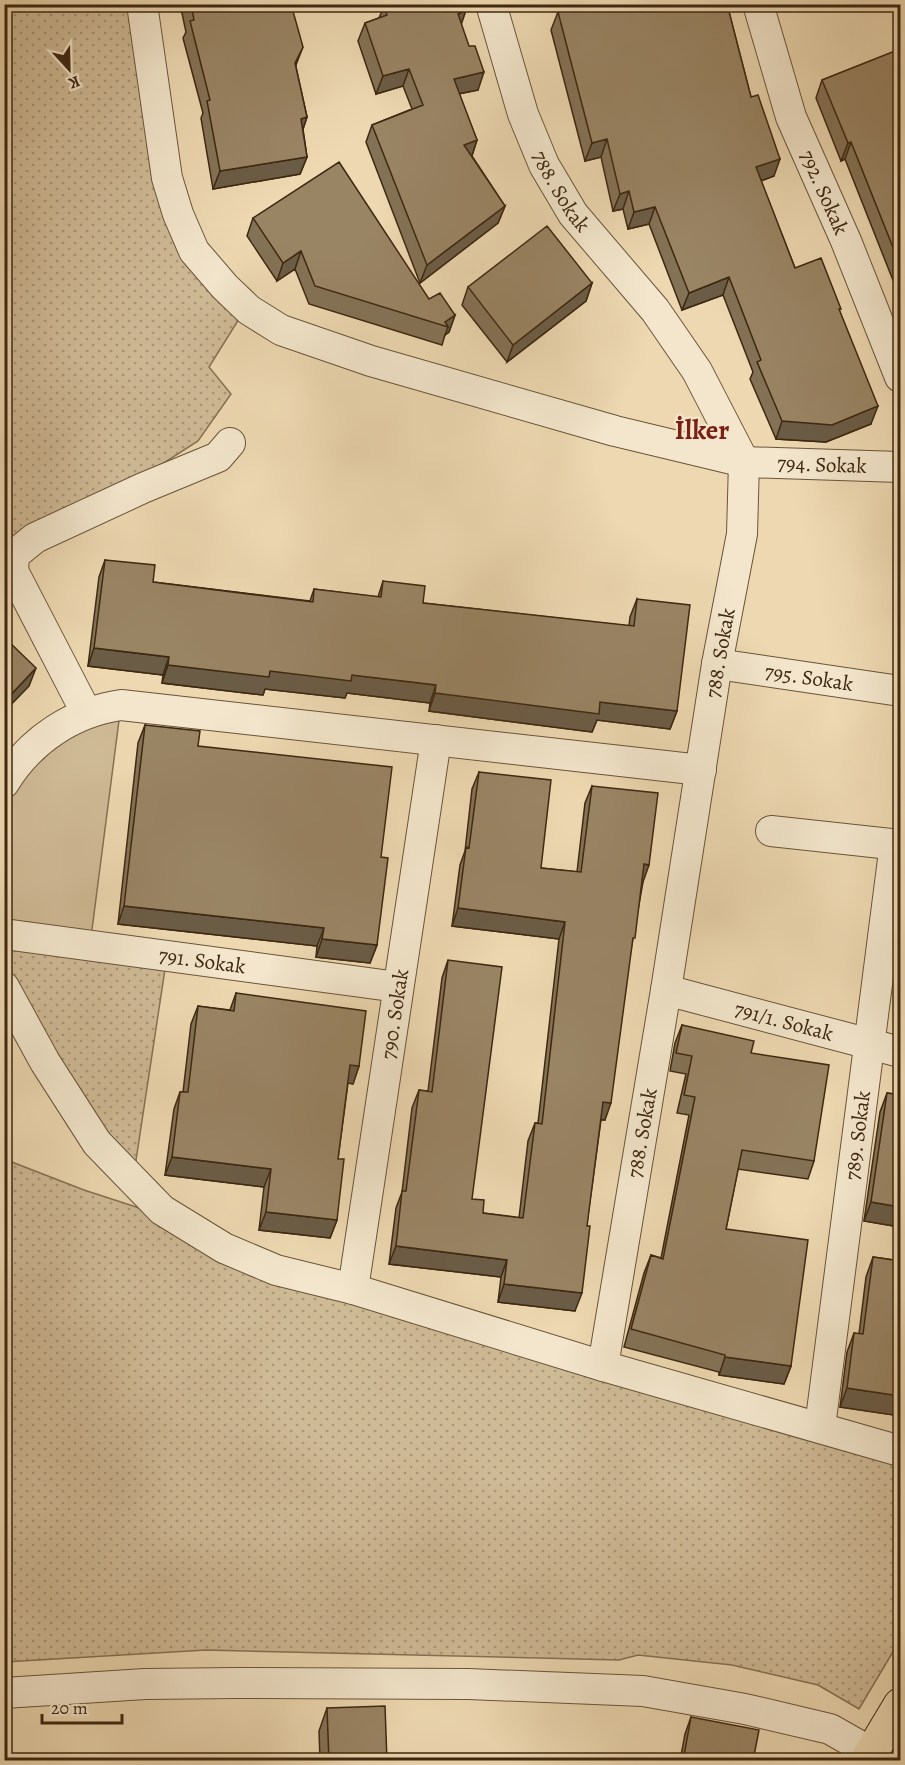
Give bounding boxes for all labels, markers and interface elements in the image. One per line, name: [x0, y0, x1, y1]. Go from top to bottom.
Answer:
north arrow: [39, 39, 99, 99]
text: K: [65, 70, 83, 94]
street label: 792. Sokak: [793, 145, 856, 240]
street label: 788. Sokak: [526, 147, 597, 239]
district label: İlker: [675, 412, 729, 448]
street label: 794. Sokak: [777, 449, 868, 480]
street label: 788. Sokak: [698, 605, 742, 700]
street label: 795. Sokak: [763, 657, 856, 698]
street label: 791. Sokak: [157, 941, 248, 980]
street label: 790. Sokak: [374, 966, 415, 1061]
street label: 791/1. Sokak: [731, 995, 837, 1048]
street label: 788. Sokak: [620, 1085, 664, 1180]
street label: 789. Sokak: [838, 1088, 877, 1182]
scale bar: [42, 1687, 122, 1725]
text: 20 m: [51, 1696, 88, 1720]

